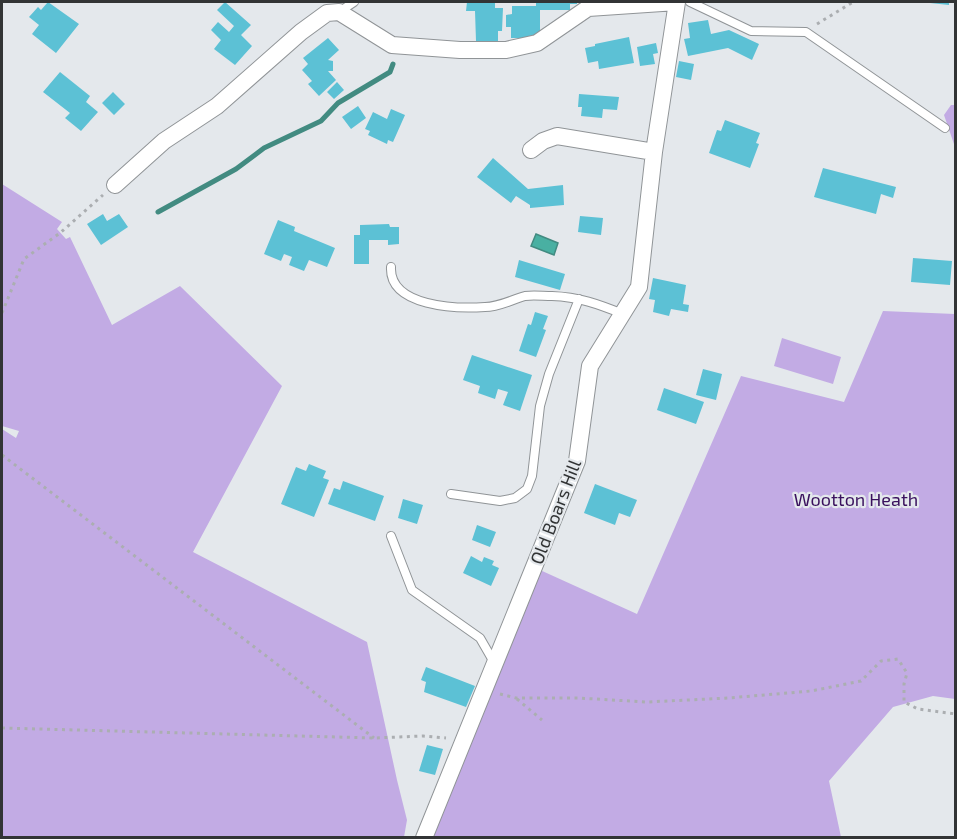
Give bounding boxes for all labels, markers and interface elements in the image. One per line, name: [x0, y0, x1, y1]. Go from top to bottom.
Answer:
street label: Old Boars Hill: [525, 456, 585, 567]
park label: Wootton Heath: [794, 488, 918, 510]

